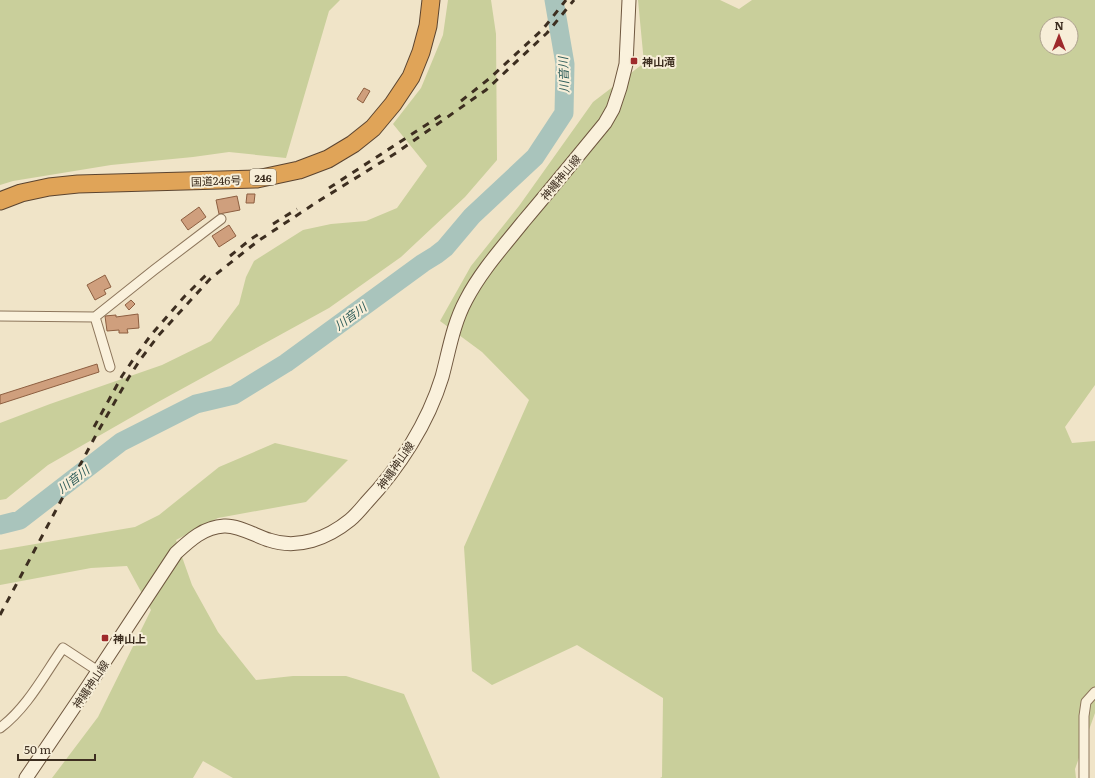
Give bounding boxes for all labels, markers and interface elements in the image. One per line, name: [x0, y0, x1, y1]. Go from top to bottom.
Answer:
north arrow: [1039, 16, 1079, 56]
text: N: [1054, 17, 1064, 33]
place label: 神山滝: [642, 53, 675, 69]
water label: 川音川: [553, 55, 573, 93]
marker: 神山滝: [629, 56, 639, 66]
street label: 神縄神山線: [536, 151, 584, 203]
road number: 246: [250, 169, 276, 185]
street label: 国道246号: [190, 171, 242, 189]
water label: 川音川: [330, 297, 371, 334]
street label: 神縄神山線: [373, 438, 417, 492]
water label: 川音川: [53, 460, 94, 497]
place label: 神山上: [113, 630, 146, 646]
marker: 神山上: [100, 633, 110, 643]
street label: 神縄神山線: [68, 657, 112, 711]
scale bar: [18, 736, 95, 762]
text: 50 m: [24, 740, 51, 758]

